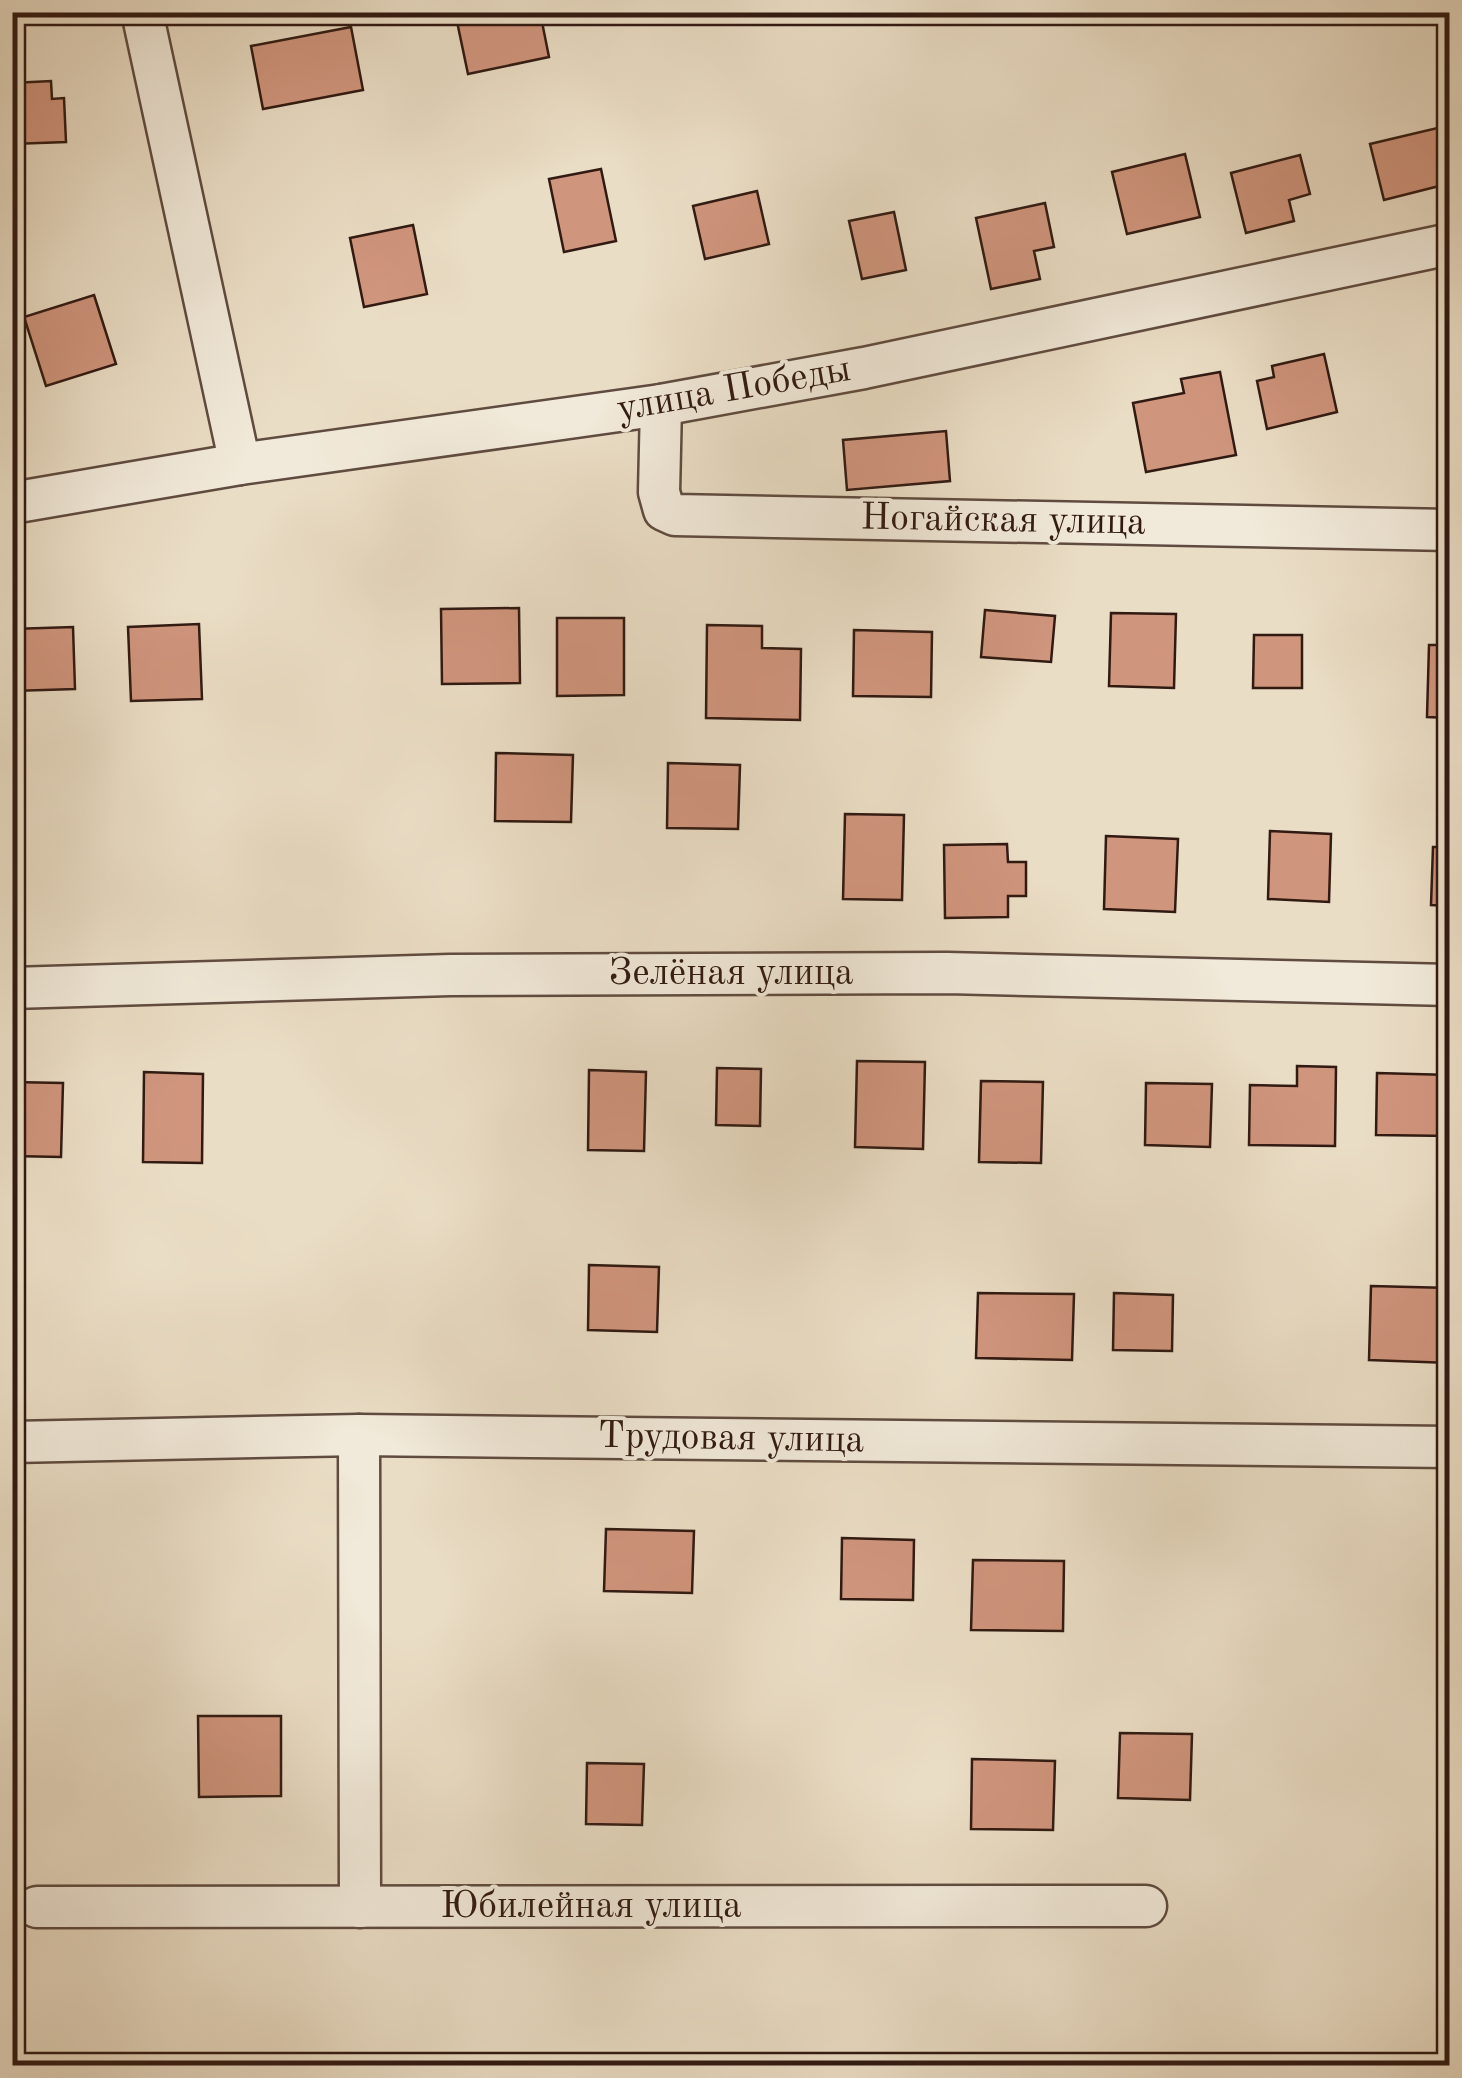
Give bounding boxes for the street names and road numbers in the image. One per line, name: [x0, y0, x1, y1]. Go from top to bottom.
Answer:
street label: улица Победы: [614, 351, 854, 429]
street label: Ногайская улица: [860, 500, 1146, 542]
street label: Зелёная улица: [608, 955, 854, 993]
street label: Трудовая улица: [597, 1418, 865, 1460]
street label: Юбилейная улица: [440, 1888, 742, 1926]

